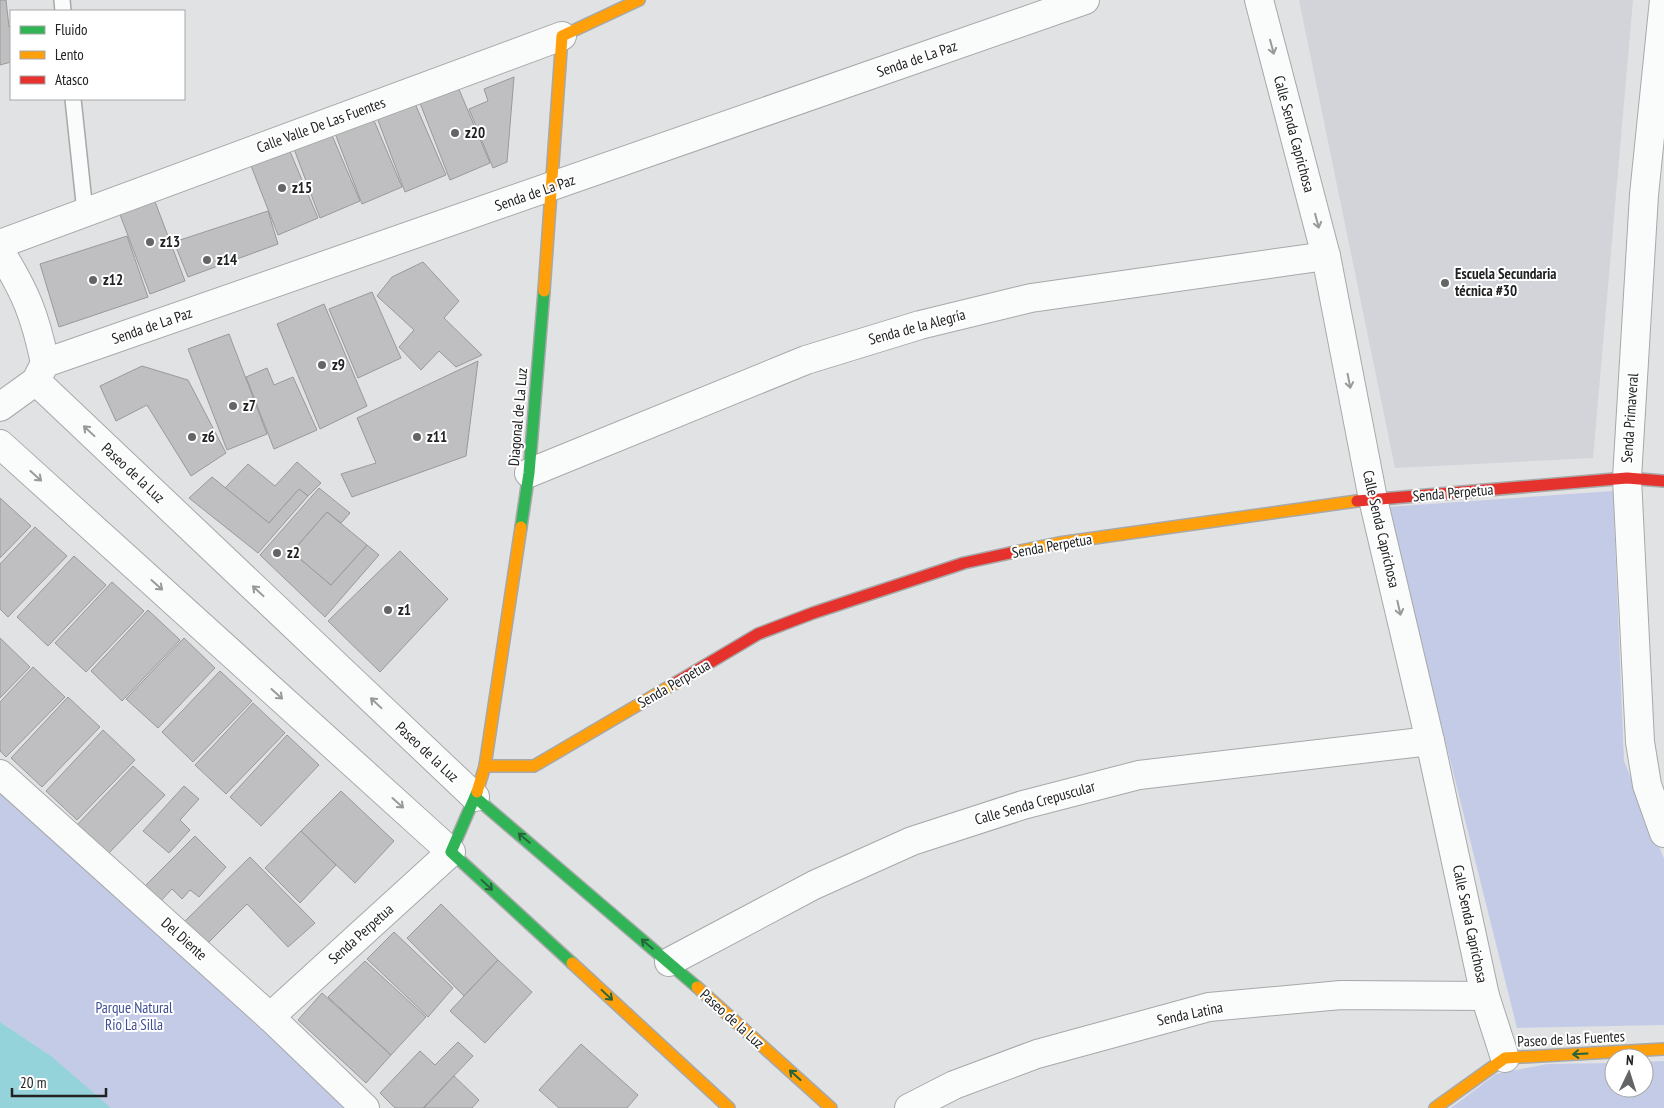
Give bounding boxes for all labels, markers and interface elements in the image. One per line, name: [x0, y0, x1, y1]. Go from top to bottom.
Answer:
legend: [10, 10, 185, 100]
text: Fluido: [55, 20, 87, 39]
street label: Senda de La Paz: [874, 36, 960, 81]
one-way arrow: [1267, 39, 1277, 55]
text: Lento: [55, 45, 84, 64]
text: Atasco: [55, 70, 89, 89]
street label: Calle Senda Caprichosa: [1270, 73, 1319, 194]
street label: Calle Valle De Las Fuentes: [254, 92, 388, 157]
place label: z20: [465, 123, 485, 142]
marker: z20: [449, 127, 461, 139]
street label: Senda de La Paz: [492, 170, 578, 215]
place label: z15: [292, 178, 312, 197]
marker: z15: [276, 182, 288, 194]
one-way arrow: [1313, 213, 1322, 229]
place label: z13: [160, 232, 180, 251]
marker: z13: [144, 236, 156, 248]
place label: z14: [217, 250, 237, 269]
marker: z14: [201, 254, 213, 266]
place label: Escuela Secundaria técnica #30: [1455, 264, 1557, 300]
place label: z12: [103, 270, 123, 289]
marker: z12: [87, 274, 99, 286]
marker: Escuela Secundaria técnica #30: [1439, 277, 1451, 289]
street label: Senda de La Paz: [109, 303, 195, 348]
street label: Senda de la Alegría: [866, 304, 967, 349]
place label: z9: [332, 355, 345, 374]
marker: z9: [316, 359, 328, 371]
street label: Diagonal de La Luz: [504, 367, 531, 467]
one-way arrow: [1345, 372, 1355, 388]
street label: Senda Primaveral: [1617, 372, 1642, 464]
place label: z7: [243, 396, 256, 415]
marker: z7: [227, 400, 239, 412]
one-way arrow: [83, 425, 96, 437]
place label: z6: [202, 427, 215, 446]
place label: z11: [427, 427, 447, 446]
marker: z6: [186, 431, 198, 443]
marker: z11: [411, 431, 423, 443]
street label: Paseo de la Luz: [98, 439, 169, 507]
street label: Calle Senda Caprichosa: [1359, 468, 1404, 589]
one-way arrow: [30, 470, 43, 482]
street label: Senda Perpetua: [1412, 480, 1494, 505]
street label: Senda Perpetua: [1010, 529, 1093, 562]
place label: z2: [287, 543, 300, 562]
marker: z2: [271, 547, 283, 559]
one-way arrow: [150, 579, 163, 591]
one-way arrow: [252, 585, 264, 597]
one-way arrow: [1395, 599, 1404, 615]
place label: z1: [398, 600, 411, 619]
marker: z1: [382, 604, 394, 616]
street label: Senda Perpetua: [634, 655, 714, 712]
one-way arrow: [271, 688, 284, 700]
one-way arrow: [370, 697, 382, 709]
street label: Paseo de la Luz: [392, 718, 463, 786]
street label: Calle Senda Crepuscular: [972, 776, 1098, 829]
one-way arrow: [391, 797, 404, 809]
one-way arrow: [517, 833, 530, 844]
street label: Calle Senda Caprichosa: [1449, 863, 1492, 985]
one-way arrow: [481, 879, 494, 891]
street label: Senda Perpetua: [324, 900, 397, 968]
street label: Del Diente: [158, 913, 211, 964]
one-way arrow: [641, 938, 654, 950]
street label: Paseo de la Luz: [696, 985, 768, 1052]
one-way arrow: [600, 989, 613, 1001]
street label: Senda Latina: [1155, 997, 1225, 1030]
park label: Parque Natural Rio La Silla: [95, 998, 173, 1034]
street label: Paseo de las Fuentes: [1517, 1026, 1625, 1051]
north arrow: [1604, 1048, 1654, 1098]
one-way arrow: [1573, 1049, 1589, 1058]
text: N: [1626, 1051, 1634, 1069]
scale bar: [12, 1066, 106, 1098]
one-way arrow: [788, 1070, 801, 1081]
text: 20 m: [20, 1073, 46, 1092]

